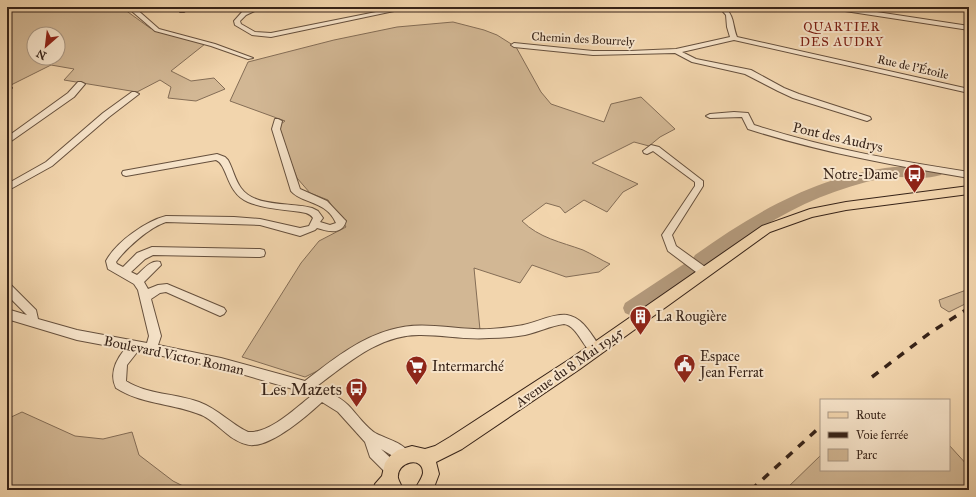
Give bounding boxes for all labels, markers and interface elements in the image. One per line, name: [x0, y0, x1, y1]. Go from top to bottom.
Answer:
district label: QUARTIER DES AUDRY: [800, 19, 884, 50]
north arrow: [26, 26, 66, 66]
street label: Chemin des Bourrely: [531, 29, 635, 49]
text: N: [34, 46, 49, 62]
street label: Rue de l'Étoile: [876, 50, 950, 82]
street label: Pont des Audrys: [791, 119, 885, 156]
bus stop icon: Notre-Dame: [901, 161, 927, 194]
place label: Notre-Dame: [823, 166, 898, 183]
building icon: La Rougière: [628, 303, 654, 336]
place label: La Rougière: [656, 308, 727, 325]
street label: Avenue du 8 Mai 1945: [511, 324, 627, 412]
street label: Boulevard Victor Roman: [102, 332, 246, 379]
place label: Espace Jean Ferrat: [698, 348, 764, 382]
public building icon: Espace Jean Ferrat: [672, 351, 698, 384]
supermarket icon: Intermarché: [403, 353, 429, 386]
place label: Intermarché: [432, 358, 504, 375]
bus stop icon: Les Mazets: [344, 376, 370, 409]
place label: Les Mazets: [261, 379, 342, 400]
legend: [820, 399, 950, 471]
text: Route: [856, 408, 886, 422]
text: Voie ferrée: [855, 428, 908, 442]
text: Parc: [856, 448, 877, 462]

